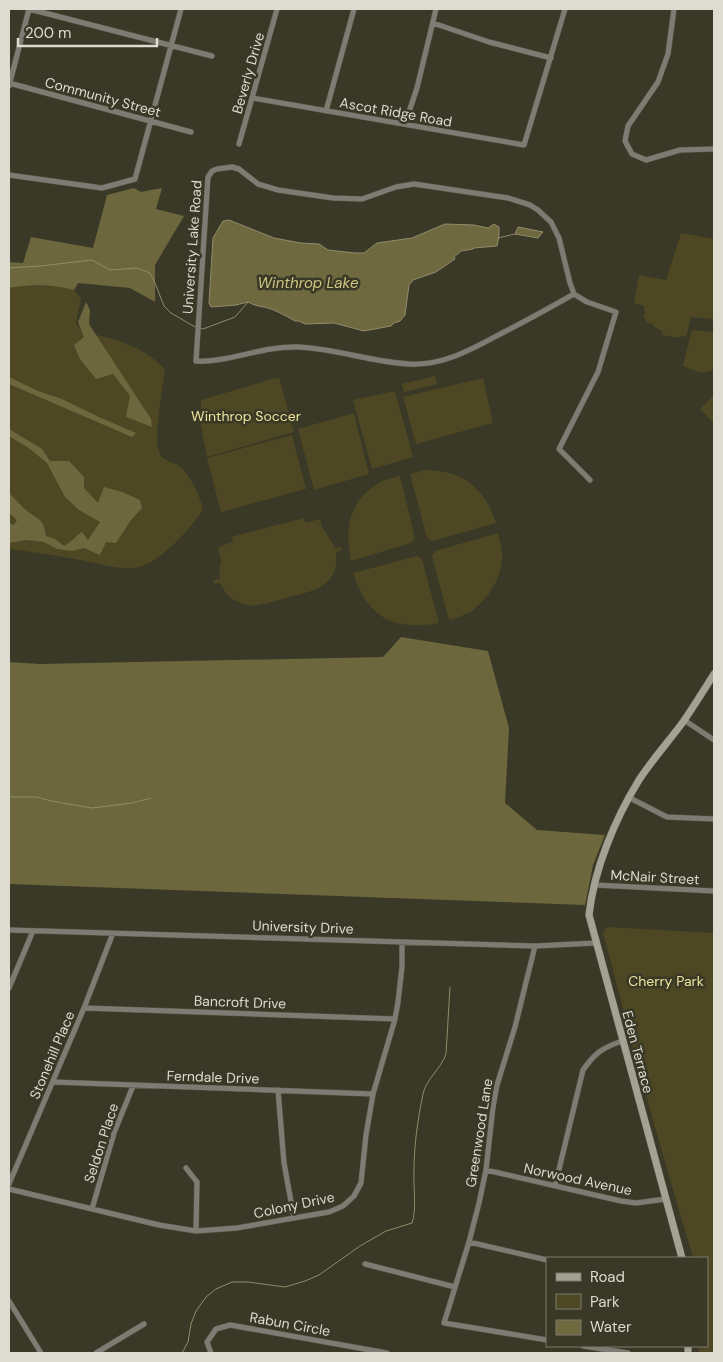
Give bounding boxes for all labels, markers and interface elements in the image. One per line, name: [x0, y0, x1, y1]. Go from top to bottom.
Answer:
scale bar: [18, 15, 156, 47]
text: 200 m: [25, 23, 71, 43]
street label: Beverly Drive: [228, 30, 268, 116]
street label: Community Street: [43, 73, 163, 121]
street label: Ascot Ridge Road: [338, 93, 454, 131]
street label: University Lake Road: [178, 180, 206, 314]
water label: Winthrop Lake: [258, 273, 359, 293]
park label: Winthrop Soccer: [191, 407, 301, 425]
street label: McNair Street: [610, 866, 700, 888]
street label: University Drive: [252, 916, 354, 938]
park label: Cherry Park: [628, 972, 704, 990]
street label: Bancroft Drive: [193, 991, 287, 1013]
street label: Stonehill Place: [25, 1008, 79, 1102]
street label: Eden Terrace: [618, 1009, 658, 1095]
street label: Ferndale Drive: [166, 1066, 260, 1088]
street label: Greenwood Lane: [462, 1077, 496, 1189]
street label: Seldon Place: [80, 1101, 122, 1185]
street label: Norwood Avenue: [522, 1159, 634, 1199]
street label: Colony Drive: [252, 1188, 336, 1222]
legend: [546, 1257, 708, 1347]
text: Road: [590, 1267, 625, 1287]
text: Park: [590, 1292, 620, 1312]
street label: Rabun Circle: [248, 1308, 332, 1340]
text: Water: [590, 1317, 632, 1337]

